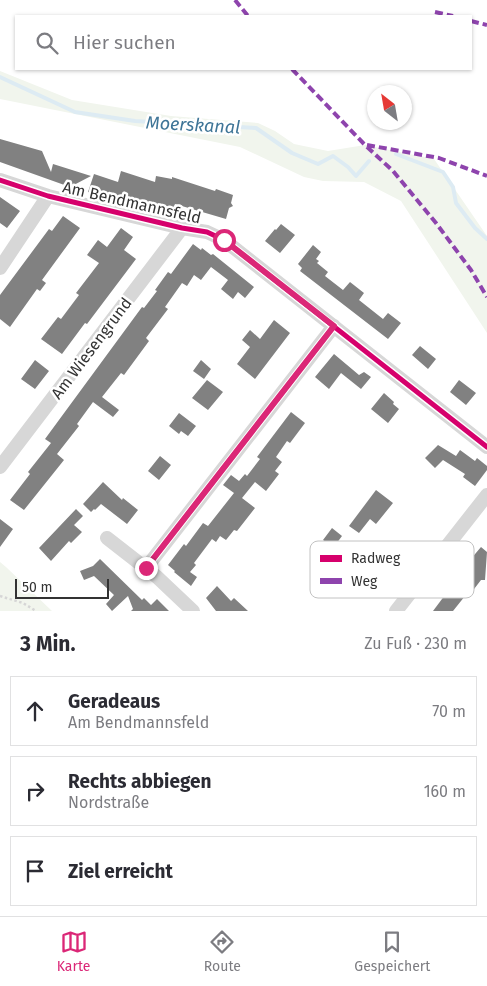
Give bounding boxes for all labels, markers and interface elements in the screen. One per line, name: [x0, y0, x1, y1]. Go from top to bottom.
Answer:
search box: [15, 15, 472, 70]
icon: search: [33, 29, 61, 57]
text: Hier suchen: [73, 31, 176, 54]
north arrow: [367, 85, 412, 130]
water label: Moerskanal: [145, 112, 241, 138]
street label: Am Bendmannsfeld: [61, 177, 203, 228]
route start: [213, 229, 236, 252]
street label: Am Wiesengrund: [47, 294, 136, 403]
legend: [310, 541, 474, 598]
text: Radweg: [351, 550, 401, 567]
route end: [135, 557, 158, 580]
text: Weg: [351, 573, 378, 590]
scale bar: [15, 576, 109, 599]
text: 50 m: [22, 579, 53, 596]
text: 3 Min.: [20, 631, 75, 657]
text: Zu Fuß · 230 m: [364, 634, 467, 653]
text: Geradeaus: [68, 690, 160, 713]
icon: ahead: [21, 697, 49, 725]
text: 70 m: [432, 702, 466, 721]
text: Am Bendmannsfeld: [68, 713, 209, 732]
text: Rechts abbiegen: [68, 770, 211, 793]
icon: right: [21, 777, 49, 805]
text: 160 m: [424, 782, 466, 801]
text: Nordstraße: [68, 793, 149, 812]
icon: arrive: [21, 857, 49, 885]
text: Ziel erreicht: [68, 860, 173, 883]
tab: Karte: [57, 928, 90, 975]
tab: Route: [204, 928, 241, 975]
tab: Gespeichert: [354, 928, 430, 975]

